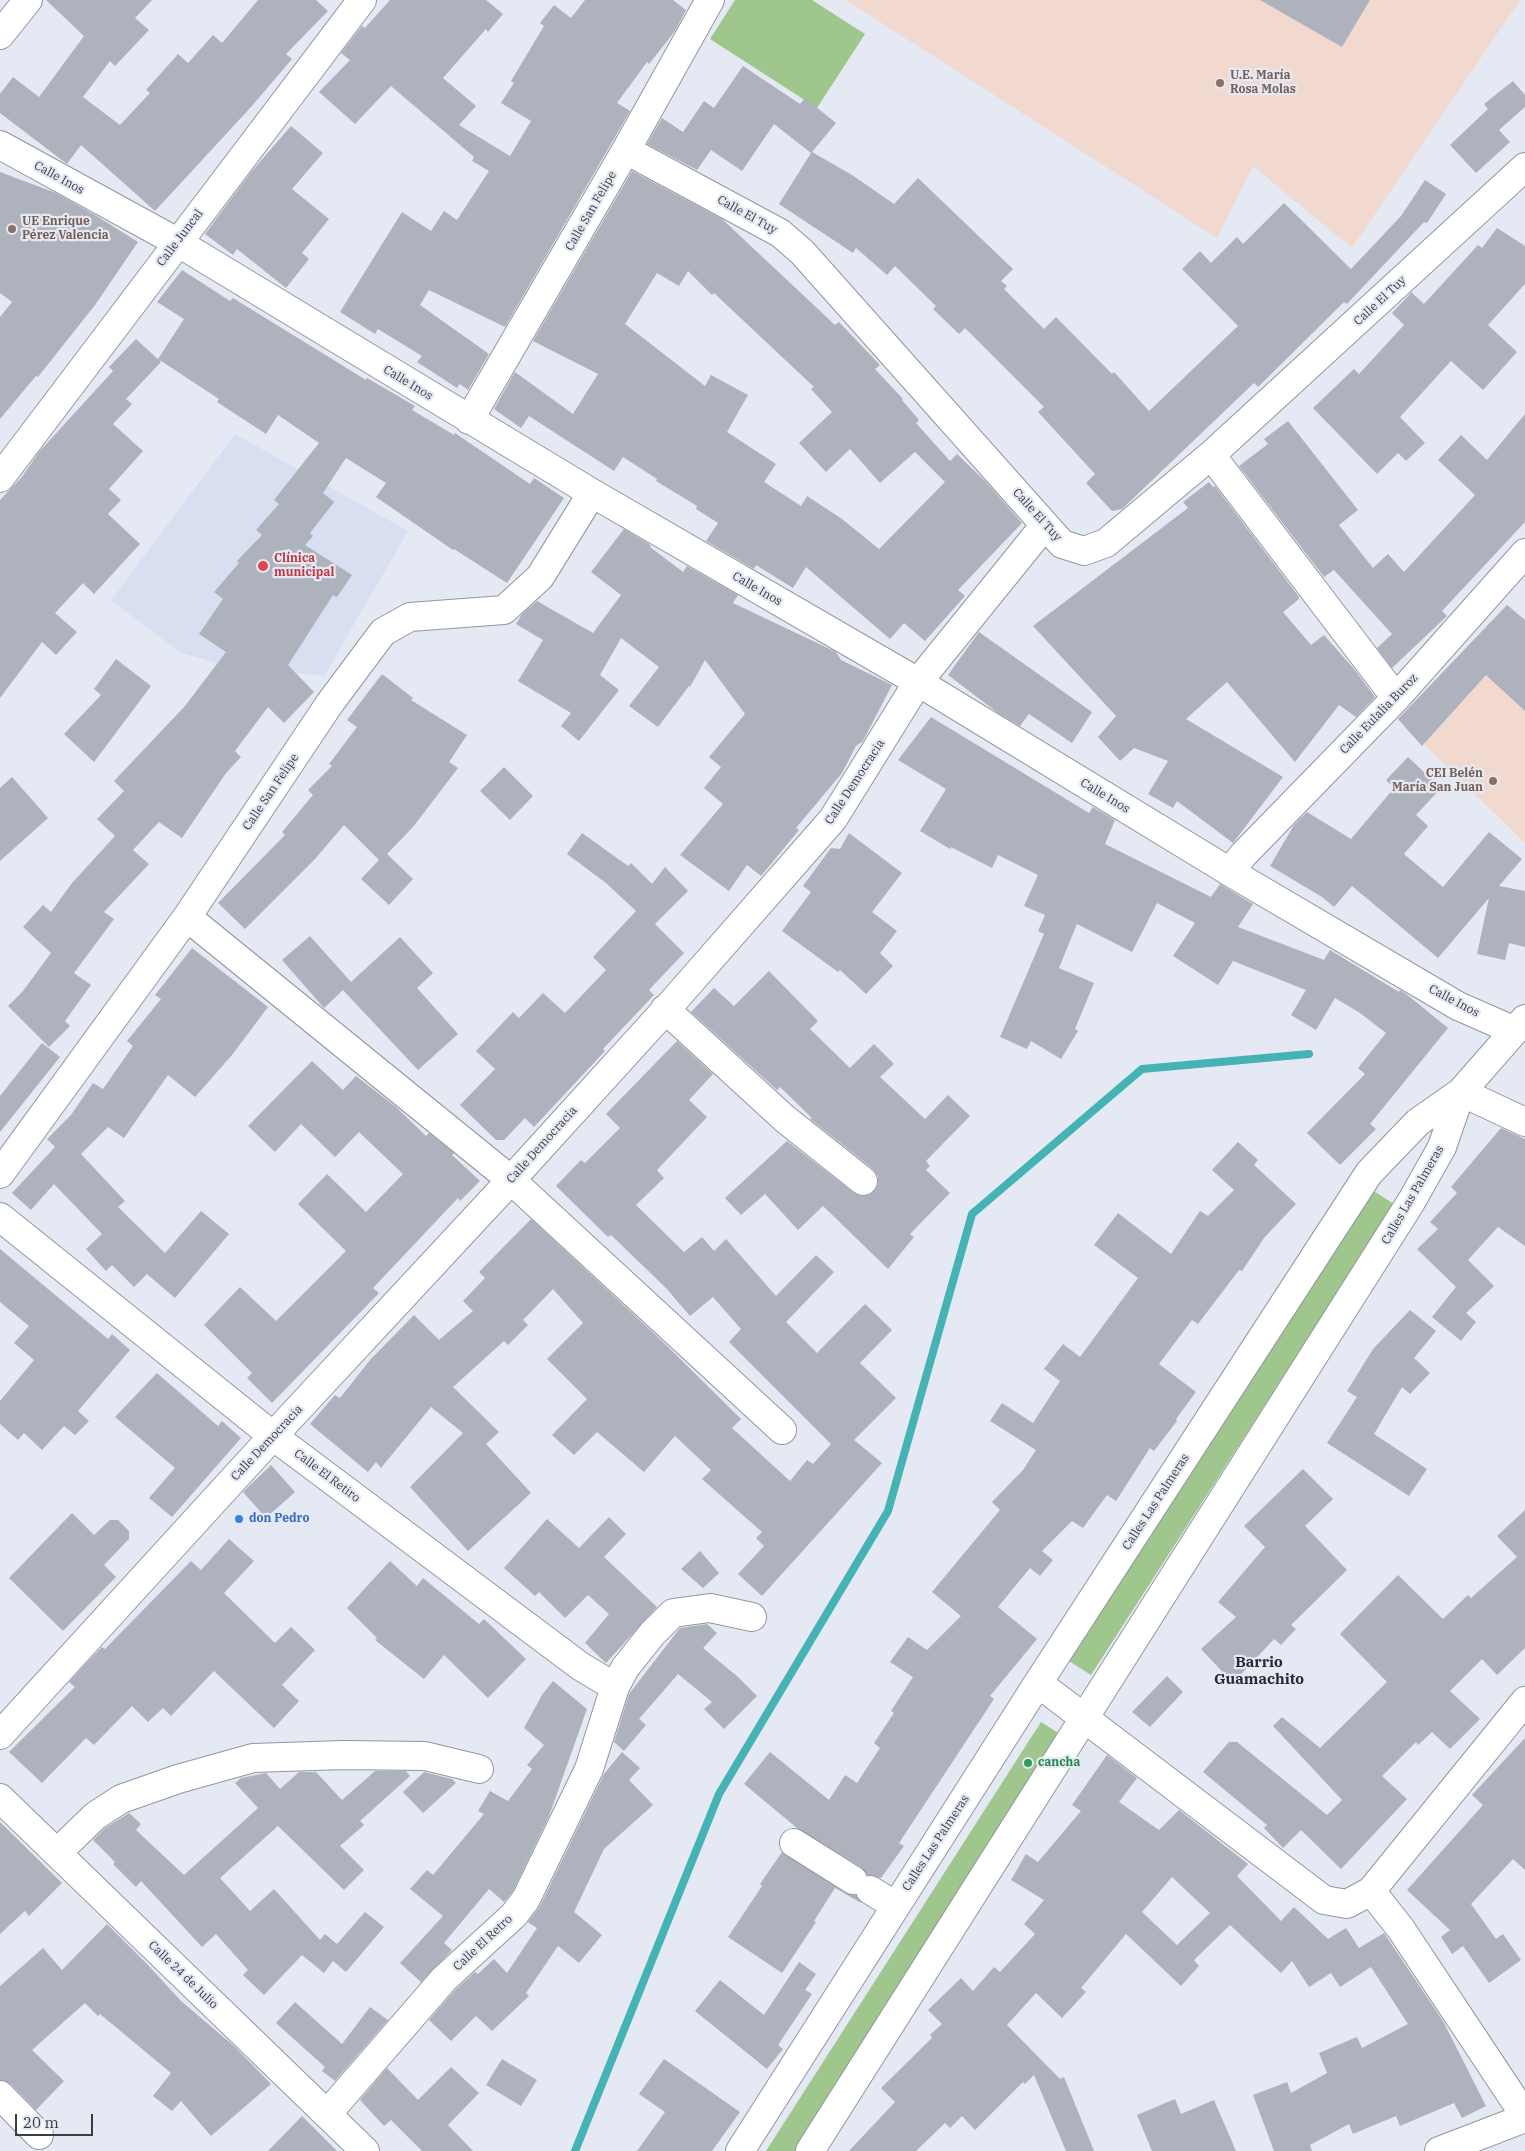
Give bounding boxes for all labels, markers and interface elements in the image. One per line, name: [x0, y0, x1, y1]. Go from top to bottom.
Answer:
place label: U.E. María Rosa Molas: [1230, 69, 1296, 97]
marker: U.E. María Rosa Molas: [1214, 77, 1226, 89]
street label: Calle Inos: [31, 158, 87, 198]
street label: Calle San Felipe: [562, 169, 620, 253]
street label: Calle El Tuy: [715, 193, 779, 237]
street label: Calle Juncal: [154, 207, 206, 269]
place label: UE Enrique Pérez Valencia: [22, 215, 109, 243]
marker: UE Enrique Pérez Valencia: [6, 223, 18, 235]
street label: Calle El Tuy: [1351, 273, 1409, 329]
street label: Calle Inos: [381, 363, 435, 403]
street label: Calle El Tuy: [1010, 486, 1064, 544]
place label: Clínica municipal: [274, 552, 334, 580]
marker: Clínica municipal: [256, 559, 270, 573]
street label: Calle Inos: [730, 569, 784, 609]
street label: Calle Eulalia Buroz: [1337, 671, 1421, 757]
street label: Calle Democracia: [822, 737, 888, 827]
street label: Calle San Felipe: [240, 751, 302, 833]
place label: CEI Belén María San Juan: [1392, 767, 1483, 795]
marker: CEI Belén María San Juan: [1487, 775, 1499, 787]
street label: Calle Inos: [1078, 776, 1132, 816]
street label: Calle Inos: [1426, 982, 1482, 1020]
street label: Calle Democracia: [504, 1104, 580, 1186]
street label: Calles Las Palmeras: [1379, 1143, 1447, 1247]
street label: Calle Democracia: [228, 1402, 306, 1484]
street label: Calle El Retiro: [291, 1446, 363, 1506]
street label: Calles Las Palmeras: [1119, 1451, 1193, 1553]
place label: don Pedro: [249, 1512, 310, 1526]
marker: don Pedro: [233, 1513, 245, 1525]
district label: Barrio Guamachito: [1214, 1654, 1304, 1689]
place label: cancha: [1038, 1756, 1080, 1770]
marker: cancha: [1022, 1757, 1034, 1769]
street label: Calles Las Palmeras: [899, 1792, 973, 1894]
street label: Calle El Retro: [451, 1912, 515, 1974]
street label: Calle 24 de Julio: [145, 1938, 221, 2012]
scale bar: [18, 2104, 95, 2136]
text: 20 m: [23, 2113, 59, 2132]

